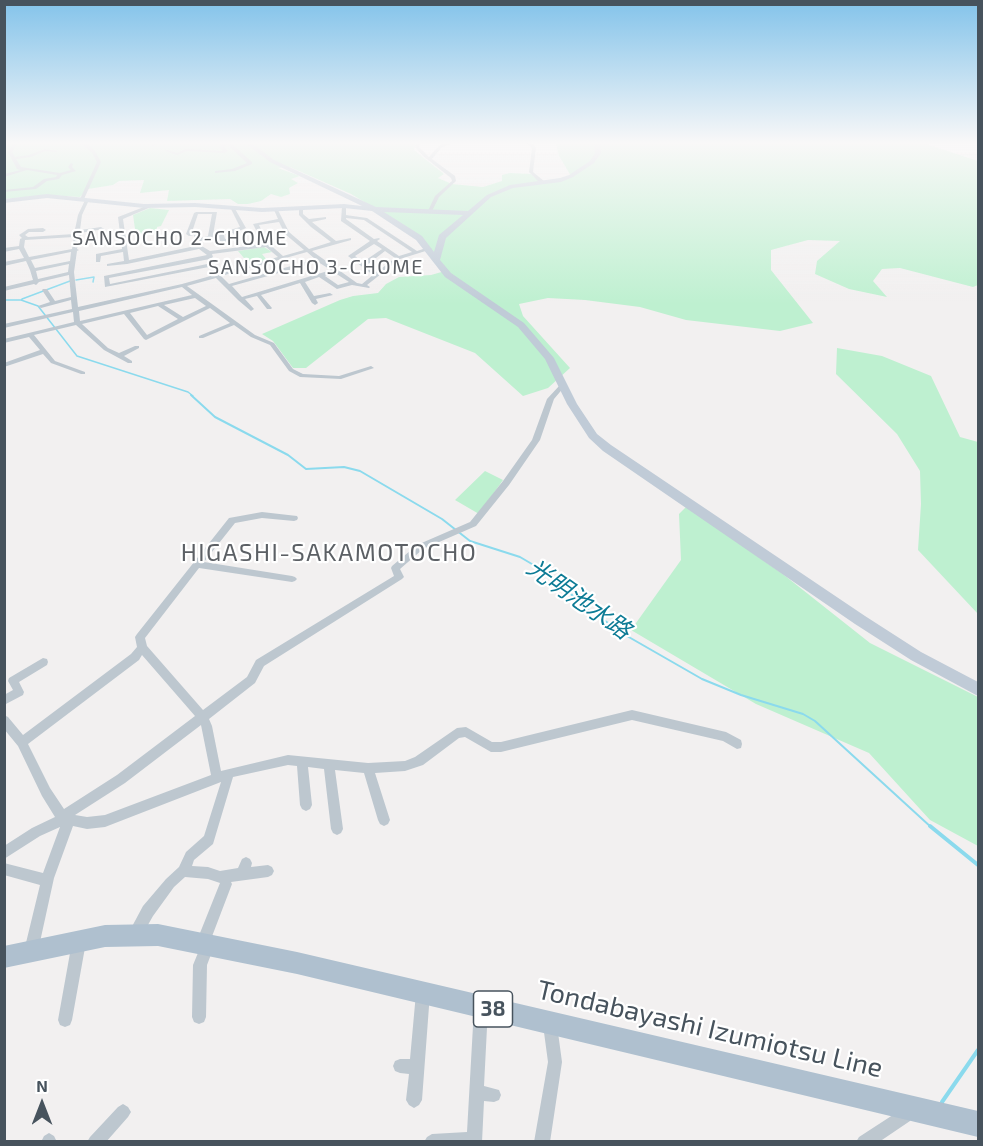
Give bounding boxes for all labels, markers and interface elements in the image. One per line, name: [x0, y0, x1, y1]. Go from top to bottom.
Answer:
district label: SANSOCHO 2-CHOME: [72, 226, 288, 250]
district label: SANSOCHO 3-CHOME: [208, 255, 424, 279]
district label: HIGASHI-SAKAMOTOCHO: [181, 539, 477, 567]
water label: 光明池水路: [522, 553, 636, 645]
street label: Tondabayashi Izumiotsu Line: [534, 973, 886, 1085]
road number: 38: [474, 991, 512, 1027]
north arrow: [12, 1074, 72, 1134]
text: N: [36, 1076, 48, 1095]

